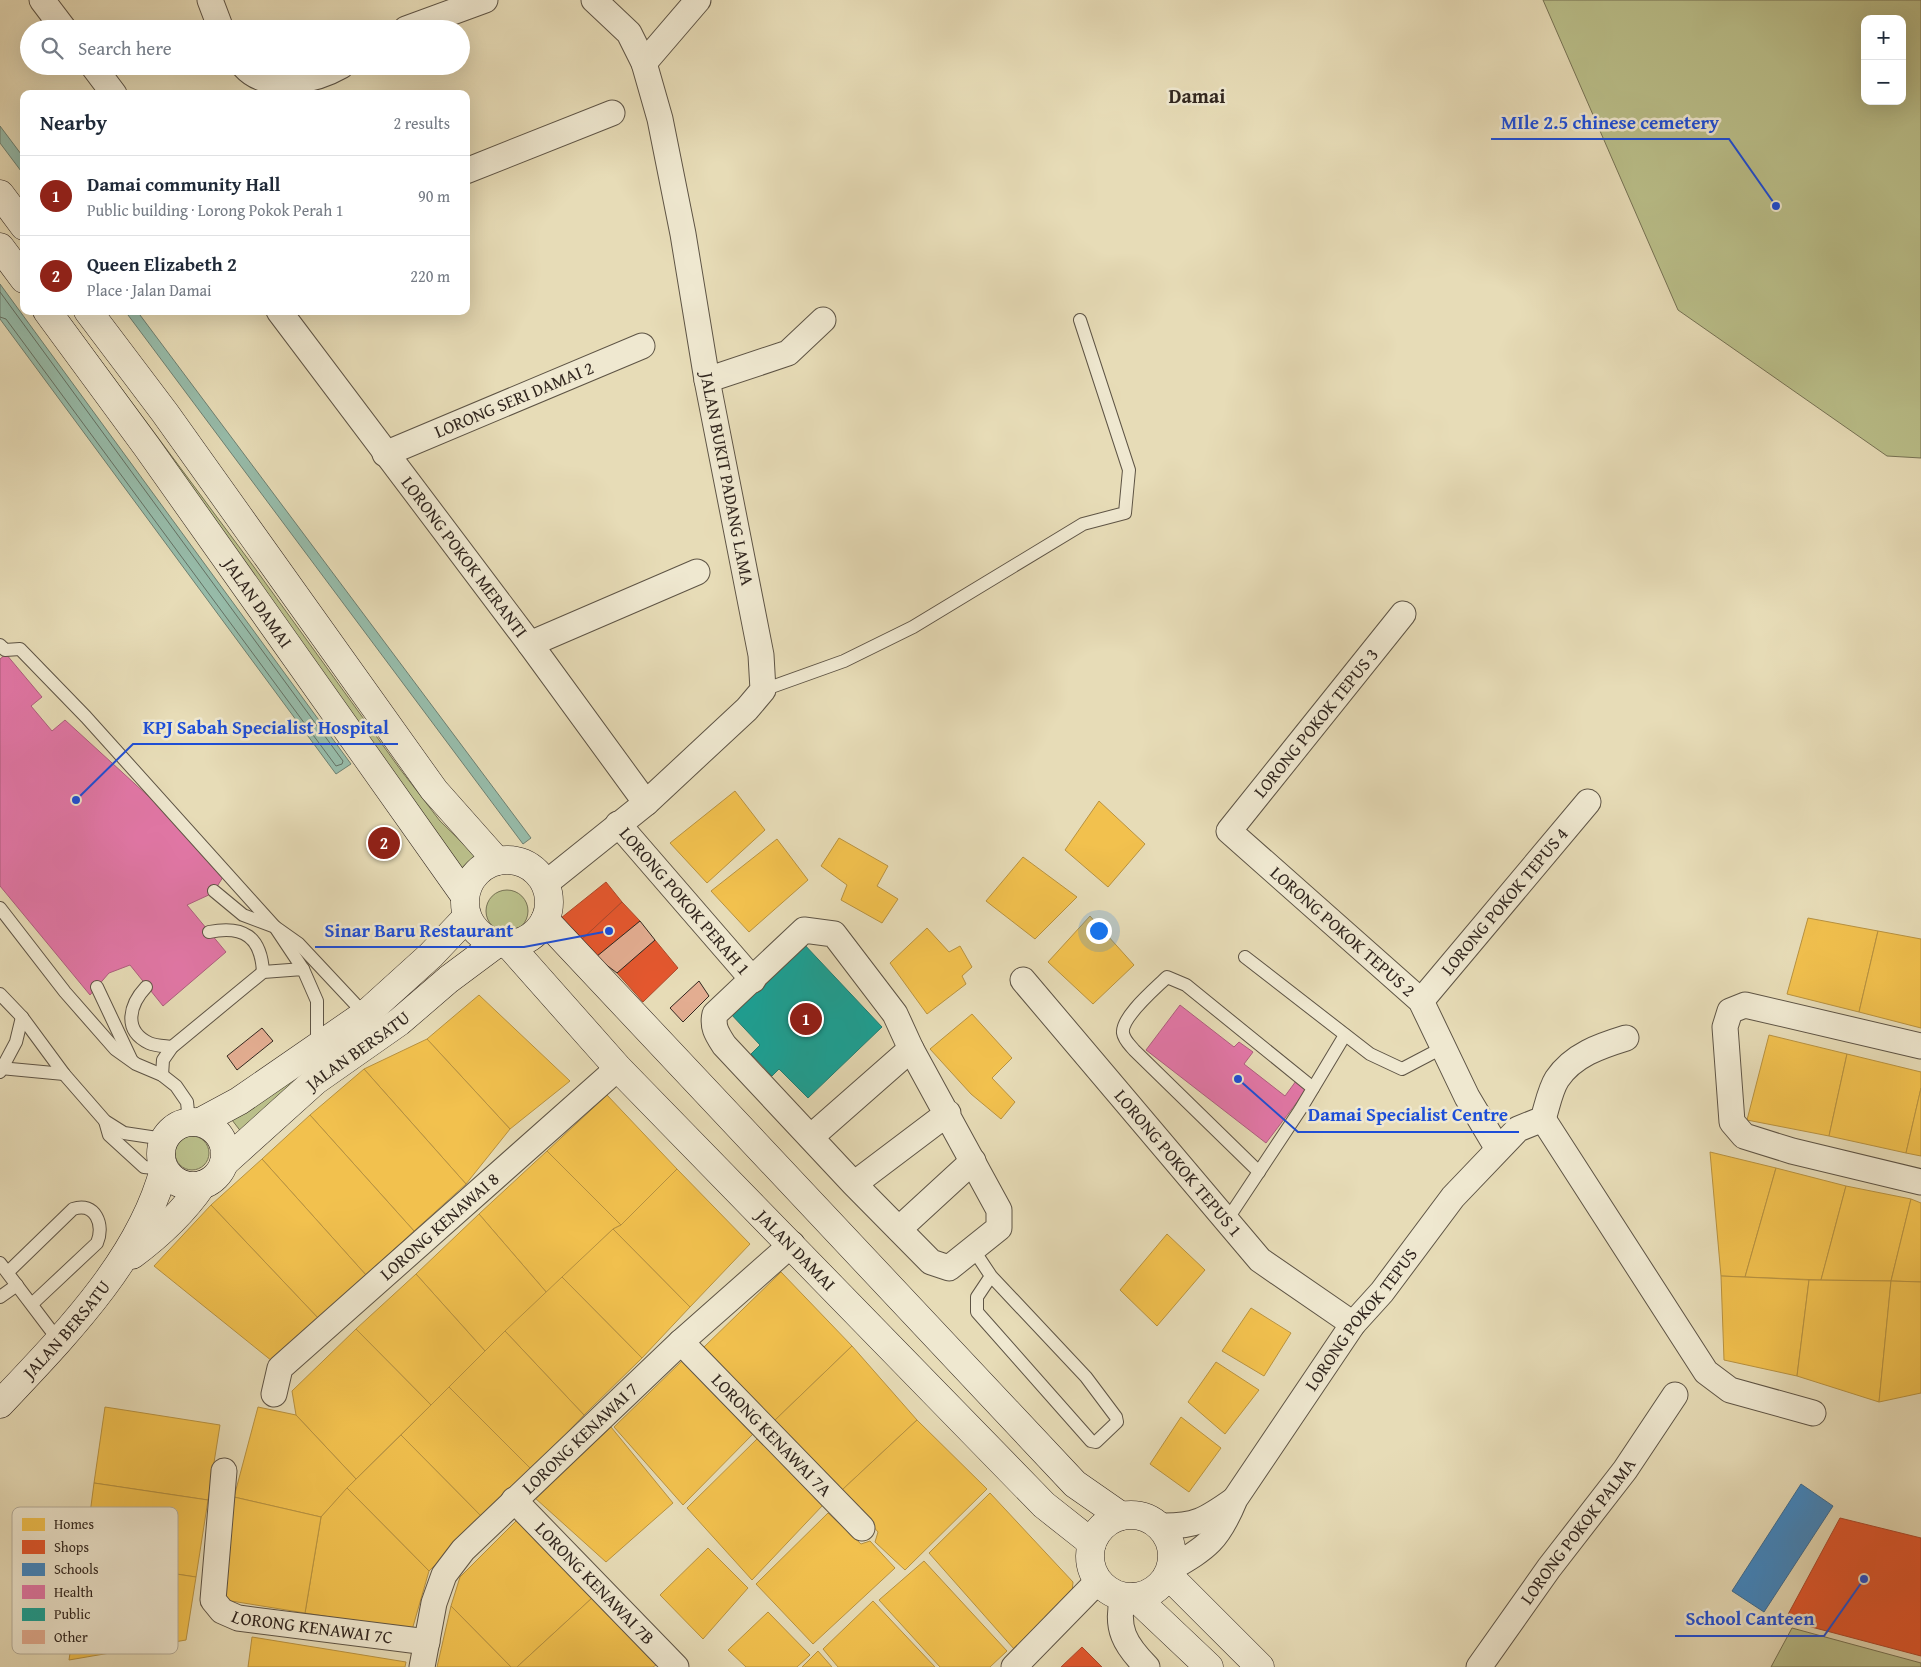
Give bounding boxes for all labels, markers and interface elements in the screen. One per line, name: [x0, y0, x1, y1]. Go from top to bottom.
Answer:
map controls: [1861, 15, 1906, 105]
button: +: [1861, 15, 1906, 60]
search box: [20, 20, 470, 75]
icon: search: [38, 34, 66, 62]
text: Search here: [78, 34, 172, 62]
button: −: [1861, 60, 1906, 105]
district label: Damai: [1169, 81, 1225, 110]
callout: MIle 2.5 chinese cemetery: [1491, 105, 1729, 139]
text: Nearby: [40, 107, 107, 138]
text: MIle 2.5 chinese cemetery: [1501, 108, 1719, 136]
text: 2 results: [393, 111, 450, 135]
text: Damai community Hall: [87, 170, 280, 198]
text: 1: [52, 184, 60, 208]
text: 90 m: [418, 184, 450, 208]
text: Public building · Lorong Pokok Perah 1: [87, 198, 343, 222]
text: Queen Elizabeth 2: [87, 250, 237, 278]
text: 2: [52, 264, 60, 288]
text: 220 m: [410, 264, 450, 288]
text: Place · Jalan Damai: [87, 278, 212, 302]
street label: LORONG SERI DAMAI 2: [430, 354, 598, 445]
street label: JALAN BUKIT PADANG LAMA: [693, 368, 761, 588]
street label: LORONG POKOK MERANTI: [395, 470, 535, 643]
street label: JALAN DAMAI: [216, 551, 299, 653]
street label: LORONG POKOK TEPUS 3: [1247, 642, 1385, 803]
callout: KPJ Sabah Specialist Hospital: [133, 710, 398, 744]
text: KPJ Sabah Specialist Hospital: [143, 713, 389, 741]
street label: LORONG POKOK PERAH 1: [613, 821, 757, 981]
street label: LORONG POKOK TEPUS 4: [1434, 821, 1574, 981]
pin: 2: [368, 824, 400, 862]
street label: LORONG POKOK TEPUS 2: [1264, 860, 1422, 1003]
callout: Sinar Baru Restaurant: [315, 913, 524, 947]
text: Sinar Baru Restaurant: [325, 916, 514, 944]
your location: [1086, 918, 1112, 944]
pin: 1: [790, 1000, 822, 1038]
street label: JALAN BERSATU: [298, 1004, 416, 1098]
street label: LORONG POKOK TEPUS 1: [1108, 1083, 1249, 1243]
callout: Damai Specialist Centre: [1298, 1098, 1519, 1132]
text: Damai Specialist Centre: [1308, 1100, 1508, 1128]
street label: LORONG KENAWAI 8: [373, 1166, 505, 1287]
street label: JALAN DAMAI: [749, 1202, 842, 1297]
street label: LORONG POKOK TEPUS: [1298, 1242, 1424, 1396]
street label: JALAN BERSATU: [15, 1274, 117, 1386]
street label: LORONG KENAWAI 7A: [706, 1367, 838, 1503]
street label: LORONG KENAWAI 7: [515, 1376, 644, 1500]
street label: LORONG POKOK PALMA: [1513, 1453, 1642, 1610]
legend: [12, 1507, 178, 1654]
text: Homes: [54, 1514, 94, 1534]
street label: LORONG KENAWAI 7B: [529, 1515, 661, 1650]
text: Shops: [54, 1537, 89, 1557]
text: Schools: [54, 1559, 98, 1579]
text: Health: [54, 1582, 93, 1602]
callout: School Canteen: [1675, 1602, 1824, 1636]
street label: LORONG KENAWAI 7C: [227, 1603, 394, 1651]
text: Public: [54, 1604, 90, 1624]
text: School Canteen: [1686, 1604, 1815, 1632]
text: Other: [54, 1627, 88, 1647]

